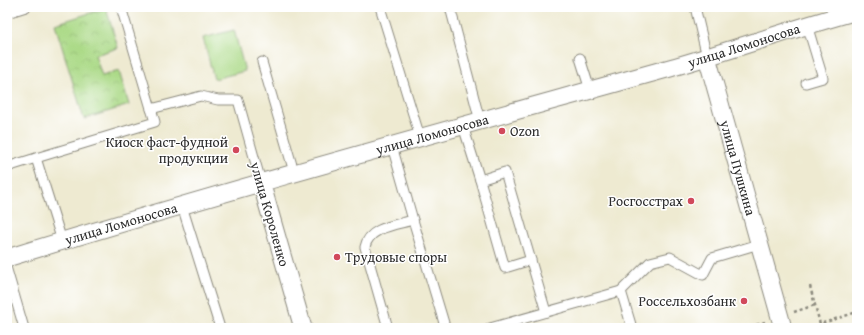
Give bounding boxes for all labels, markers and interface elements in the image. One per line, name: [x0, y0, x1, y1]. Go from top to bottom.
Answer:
street label: улица Ломоносова: [685, 18, 803, 72]
street label: улица Ломоносова: [373, 109, 491, 160]
street label: улица Пушкина: [715, 117, 761, 218]
place label: Ozon: [510, 121, 540, 141]
marker: Ozon: [497, 126, 507, 136]
place label: Киоск фаст-фудной продукции: [106, 132, 228, 168]
marker: Киоск фаст-фудной продукции: [231, 145, 241, 155]
street label: улица Короленко: [245, 158, 295, 269]
place label: Росгосстрах: [609, 191, 684, 211]
marker: Росгосстрах: [686, 196, 696, 206]
street label: улица Ломоносова: [61, 197, 180, 250]
place label: Трудовые споры: [345, 247, 447, 267]
marker: Трудовые споры: [332, 252, 342, 262]
place label: Россельхозбанк: [638, 291, 737, 311]
marker: Россельхозбанк: [739, 296, 749, 306]

